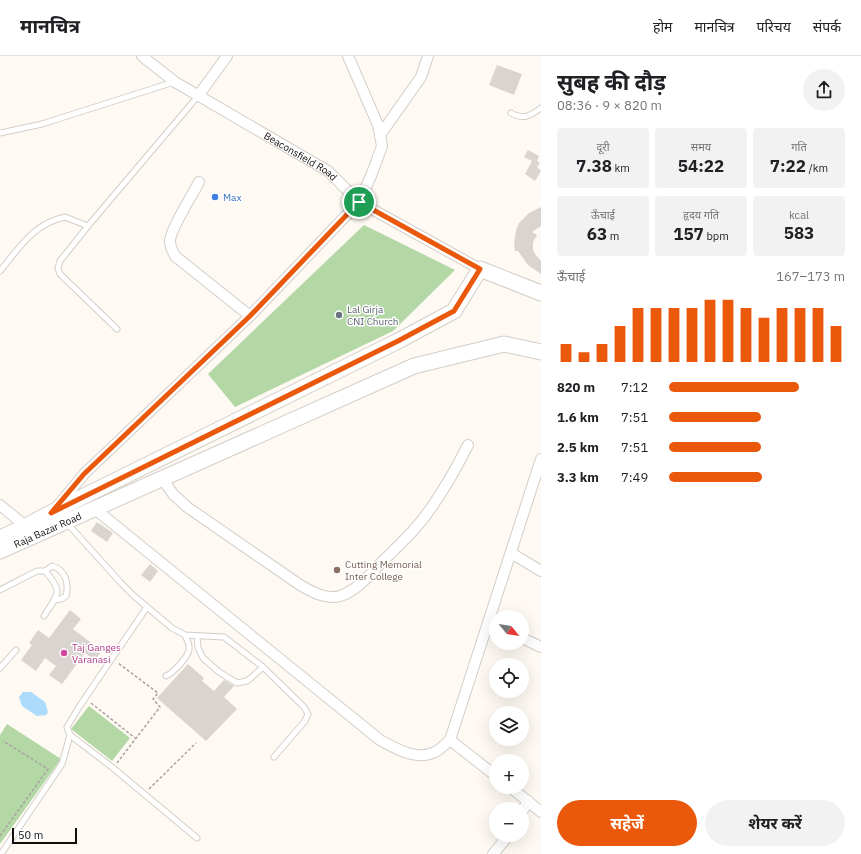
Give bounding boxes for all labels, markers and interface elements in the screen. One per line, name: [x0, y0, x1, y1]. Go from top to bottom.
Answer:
text: मानचित्र: [20, 14, 80, 38]
text: होम: [653, 18, 672, 36]
text: मानचित्र: [694, 18, 735, 36]
text: परिचय: [757, 18, 791, 36]
text: संपर्क: [813, 18, 841, 36]
text: सुबह की दौड़: [557, 67, 666, 96]
button: share: [803, 69, 845, 111]
text: 08:36 · 9 × 820 m: [557, 97, 662, 114]
street label: Beaconsfield Road: [262, 129, 340, 184]
text: दूरी: [596, 140, 610, 154]
text: समय: [691, 140, 711, 154]
text: गति: [791, 140, 807, 154]
text: 7.38: [576, 155, 612, 177]
text: 54:22: [678, 155, 724, 177]
text: 7:22: [770, 155, 806, 177]
text: km: [612, 161, 630, 175]
text: /km: [806, 161, 828, 175]
pin: [342, 185, 376, 219]
place label: Max: [223, 191, 242, 204]
icon: arrive: [348, 191, 370, 213]
marker: Max: [210, 192, 220, 202]
text: ऊँचाई: [591, 208, 615, 222]
text: हृदय गति: [683, 208, 719, 222]
text: kcal: [789, 208, 809, 222]
text: 583: [784, 222, 814, 244]
text: 63: [587, 223, 607, 245]
text: 157: [673, 223, 704, 245]
text: m: [607, 229, 619, 243]
text: bpm: [704, 229, 729, 243]
text: ऊँचाई: [557, 268, 585, 285]
text: 167–173 m: [776, 268, 845, 285]
place label: Lal Girja CNI Church: [347, 303, 399, 328]
marker: Lal Girja CNI Church: [334, 310, 344, 320]
text: 820 m: [557, 379, 595, 396]
text: 7:12: [621, 379, 648, 396]
text: 1.6 km: [557, 409, 599, 426]
text: 7:51: [621, 409, 648, 426]
text: 2.5 km: [557, 439, 599, 456]
text: 7:51: [621, 439, 648, 456]
text: 3.3 km: [557, 469, 599, 486]
text: 7:49: [621, 469, 648, 486]
street label: Raja Bazar Road: [12, 509, 84, 551]
place label: Cutting Memorial Inter College: [345, 558, 422, 583]
marker: Cutting Memorial Inter College: [332, 565, 342, 575]
north arrow: [489, 610, 529, 650]
map controls: [489, 610, 529, 842]
place label: Taj Ganges Varanasi: [72, 641, 121, 666]
marker: Taj Ganges Varanasi: [59, 648, 69, 658]
button: locate: [489, 658, 529, 698]
button: layers: [489, 706, 529, 746]
button: +: [489, 754, 529, 794]
button: सहेजें: [557, 800, 697, 846]
button: शेयर करें: [705, 800, 845, 846]
button: −: [489, 802, 529, 842]
scale bar: [12, 826, 77, 845]
text: 50 m: [18, 828, 43, 842]

